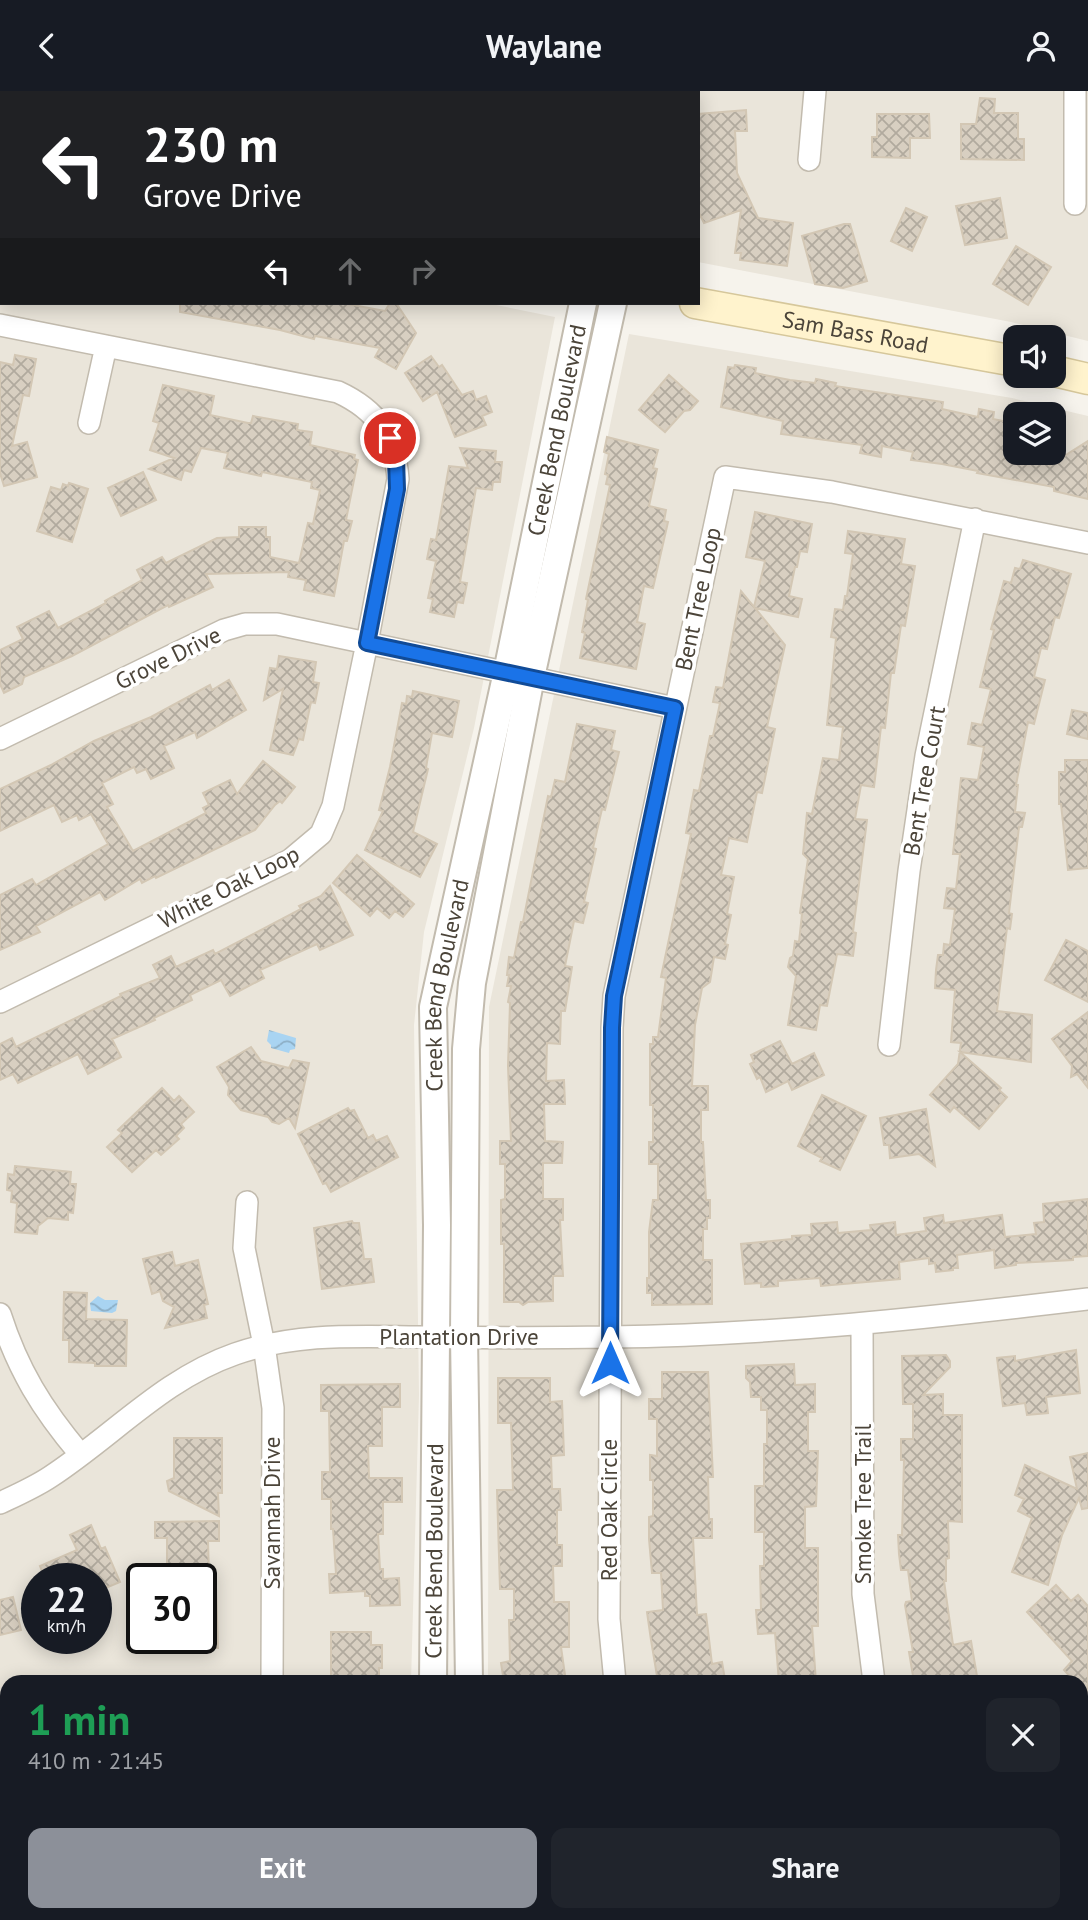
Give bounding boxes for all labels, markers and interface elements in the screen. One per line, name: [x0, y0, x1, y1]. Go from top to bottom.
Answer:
text: Waylane: [486, 25, 602, 67]
icon: back: [28, 27, 66, 65]
icon: person: [1022, 27, 1060, 65]
text: 230 m: [143, 112, 278, 176]
icon: left: [28, 119, 119, 210]
text: Grove Drive: [143, 174, 302, 216]
icon: left: [258, 252, 296, 290]
icon: ahead: [331, 252, 369, 290]
icon: right: [404, 252, 442, 290]
street label: Sam Bass Road: [780, 304, 931, 359]
street label: Creek Bend Boulevard: [520, 322, 592, 538]
map controls: [1003, 325, 1066, 465]
button: sound: [1003, 325, 1066, 388]
button: layers: [1003, 402, 1066, 465]
pin: [360, 408, 420, 468]
icon: arrive: [371, 419, 409, 457]
street label: Bent Tree Loop: [668, 524, 727, 673]
street label: Grove Drive: [110, 619, 225, 696]
street label: Bent Tree Court: [896, 703, 951, 858]
street label: White Oak Loop: [153, 839, 304, 935]
street label: Creek Bend Boulevard: [418, 876, 475, 1092]
street label: Plantation Drive: [379, 1322, 539, 1351]
position arrow: [573, 1326, 647, 1400]
street label: Smoke Tree Trail: [848, 1424, 877, 1584]
street label: Savannah Drive: [257, 1437, 286, 1589]
street label: Red Oak Circle: [594, 1439, 623, 1581]
street label: Creek Bend Boulevard: [418, 1443, 449, 1659]
speed limit sign: 30: [126, 1563, 217, 1654]
text: 22: [47, 1576, 86, 1622]
text: km/h: [47, 1614, 86, 1637]
text: 1 min: [28, 1692, 130, 1747]
button: close: [986, 1698, 1060, 1772]
text: 410 m · 21:45: [28, 1746, 164, 1775]
button: Exit: [28, 1828, 537, 1908]
button: Share: [551, 1828, 1060, 1908]

